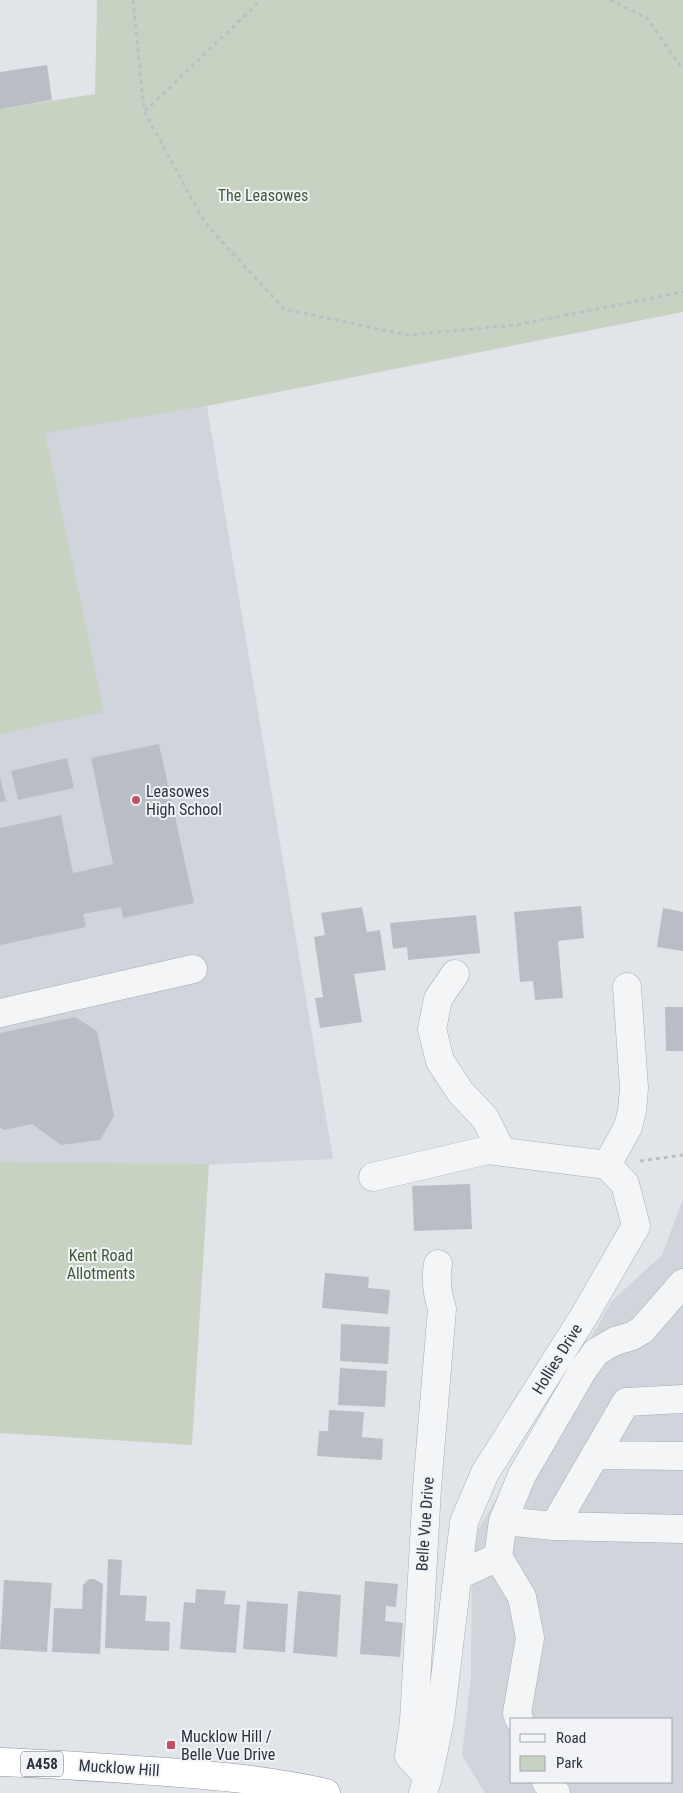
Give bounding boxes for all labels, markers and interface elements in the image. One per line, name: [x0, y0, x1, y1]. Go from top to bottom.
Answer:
park label: The Leasowes: [218, 186, 308, 205]
place label: Leasowes High School: [146, 782, 222, 819]
marker: Leasowes High School: [130, 794, 142, 806]
park label: Kent Road Allotments: [67, 1246, 135, 1283]
street label: Hollies Drive: [528, 1320, 586, 1398]
street label: Belle Vue Drive: [412, 1476, 438, 1572]
legend: [510, 1718, 673, 1783]
place label: Mucklow Hill / Belle Vue Drive: [181, 1727, 275, 1764]
text: Road: [556, 1729, 586, 1747]
marker: Mucklow Hill / Belle Vue Drive: [165, 1739, 177, 1751]
road number: A458: [21, 1752, 63, 1776]
text: Park: [556, 1754, 583, 1772]
street label: Mucklow Hill: [78, 1756, 160, 1780]

